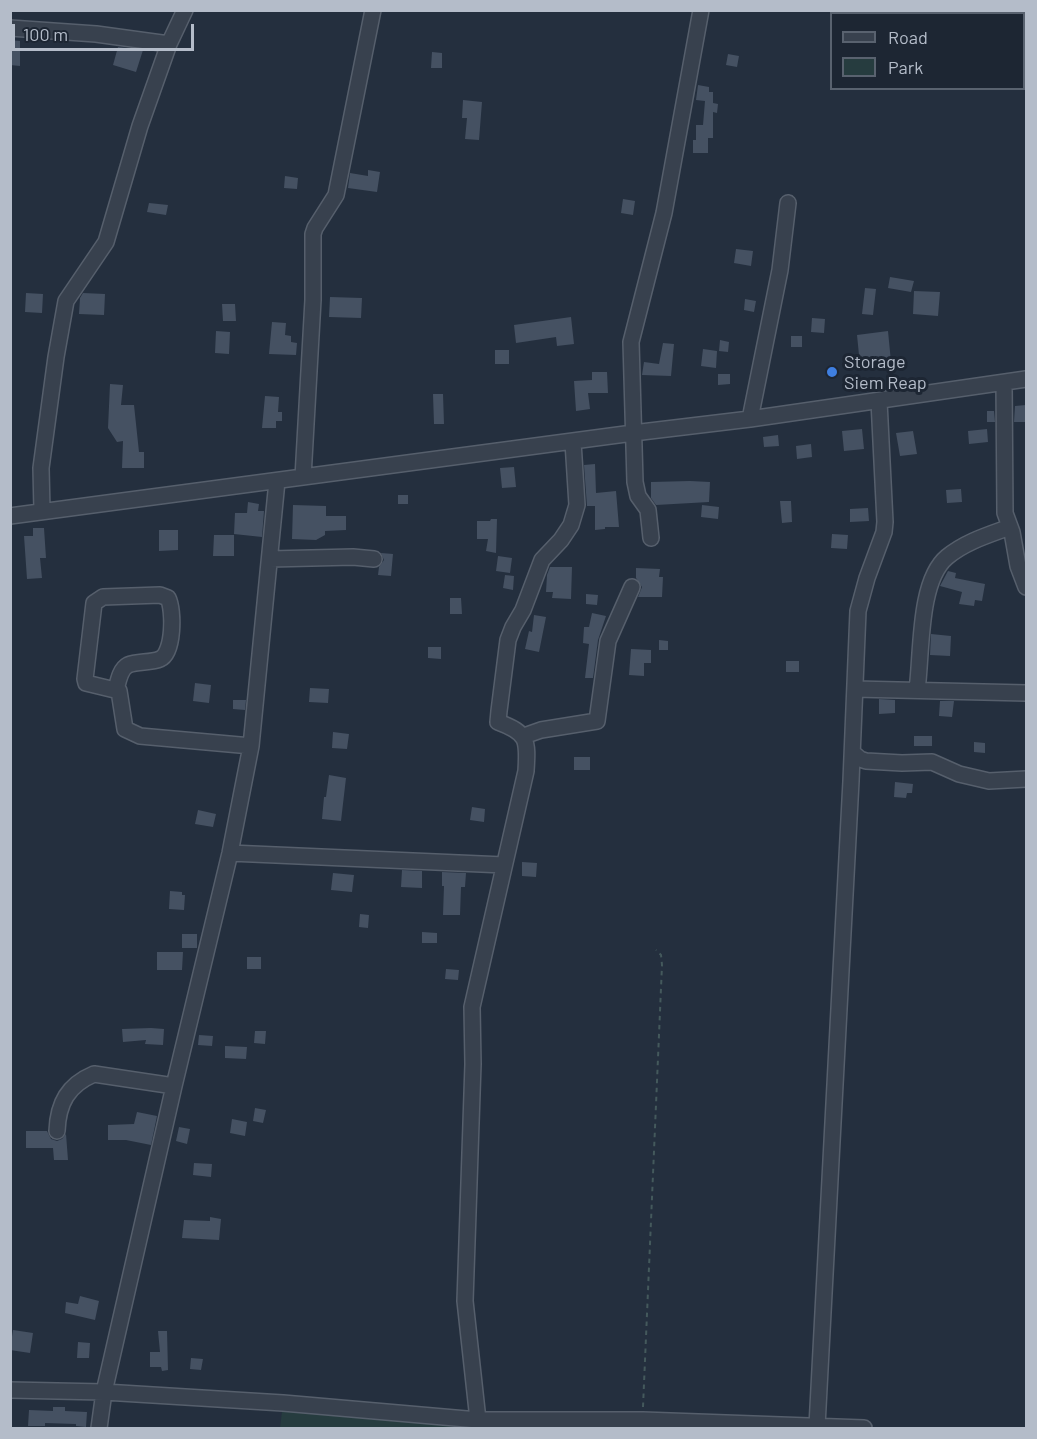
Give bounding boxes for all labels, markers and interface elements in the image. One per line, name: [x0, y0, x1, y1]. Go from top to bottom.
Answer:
scale bar: [15, 12, 196, 50]
legend: [830, 12, 1025, 90]
text: 100 m: [23, 23, 68, 45]
text: Road: [888, 26, 928, 48]
text: Park: [888, 56, 923, 78]
place label: Storage Siem Reap: [844, 351, 927, 394]
marker: Storage Siem Reap: [825, 365, 839, 379]

